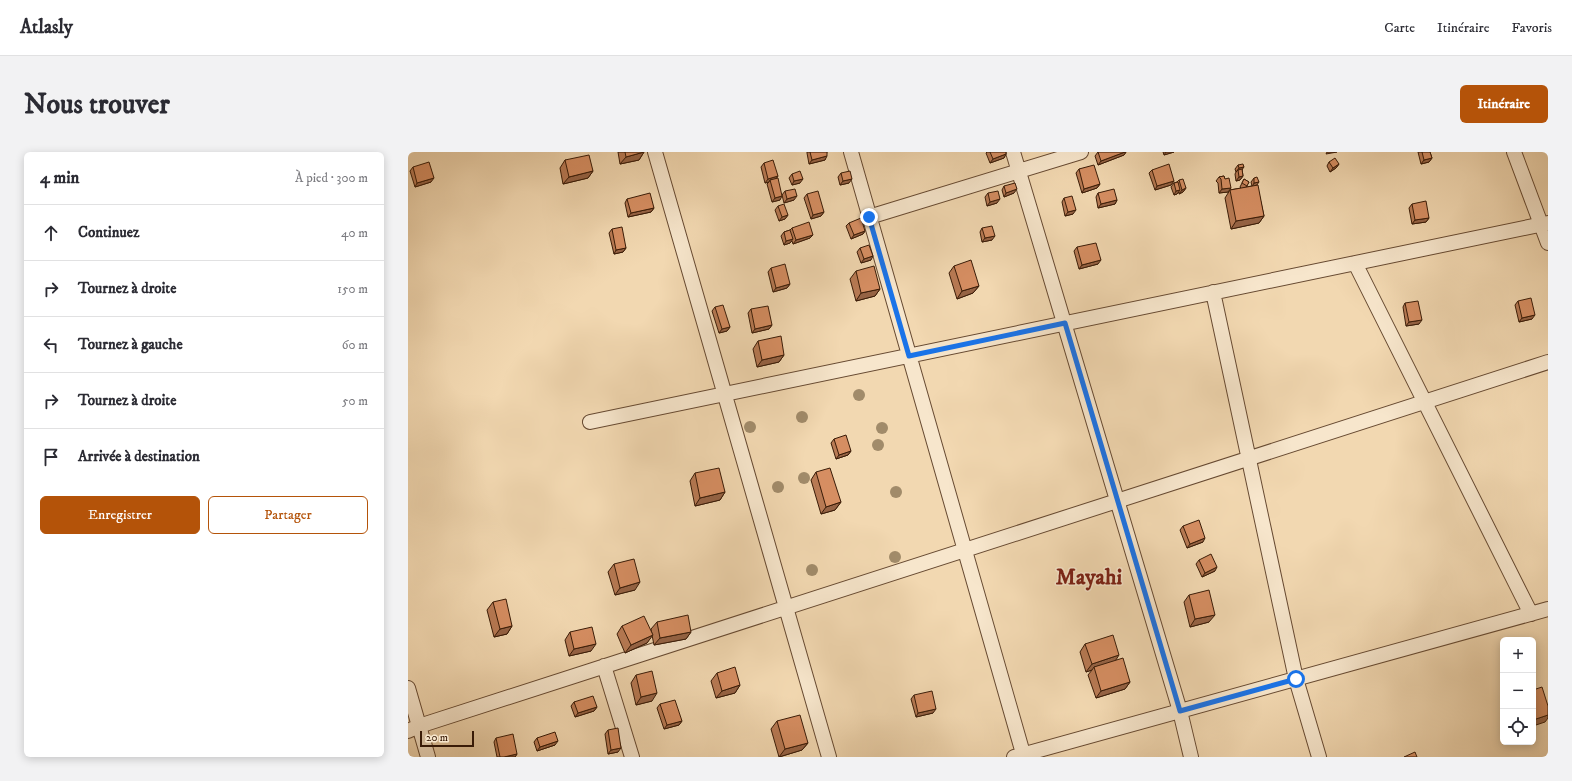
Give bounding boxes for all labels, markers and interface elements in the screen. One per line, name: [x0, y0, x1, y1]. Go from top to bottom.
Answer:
text: Atlasly: [20, 16, 73, 39]
text: Carte: [1384, 19, 1415, 37]
text: Itinéraire: [1437, 19, 1490, 37]
text: Favoris: [1512, 19, 1552, 37]
button: Itinéraire: [1460, 85, 1548, 123]
text: Nous trouver: [24, 87, 170, 122]
text: 4 min: [40, 167, 79, 189]
text: À pied · 300 m: [295, 170, 368, 186]
route end: [860, 208, 878, 226]
icon: ahead: [40, 222, 62, 244]
text: Continuez: [78, 223, 139, 242]
text: 40 m: [341, 225, 368, 241]
icon: right: [40, 278, 62, 300]
text: Tournez à droite: [78, 279, 176, 298]
text: 150 m: [337, 281, 368, 297]
icon: left: [40, 334, 62, 356]
text: Tournez à gauche: [78, 335, 183, 354]
text: 60 m: [342, 337, 368, 353]
icon: right: [40, 390, 62, 412]
text: Tournez à droite: [78, 391, 176, 410]
text: 50 m: [342, 393, 368, 409]
icon: arrive: [40, 446, 62, 468]
text: Arrivée à destination: [78, 447, 200, 466]
button: Enregistrer: [40, 496, 200, 534]
button: Partager: [208, 496, 368, 534]
district label: Mayahi: [1056, 564, 1122, 591]
map controls: [1500, 637, 1536, 745]
button: +: [1500, 637, 1536, 673]
route start: [1287, 670, 1305, 688]
button: −: [1500, 673, 1536, 709]
button: locate: [1500, 709, 1536, 745]
scale bar: [420, 729, 474, 748]
text: 20 m: [426, 731, 448, 745]

